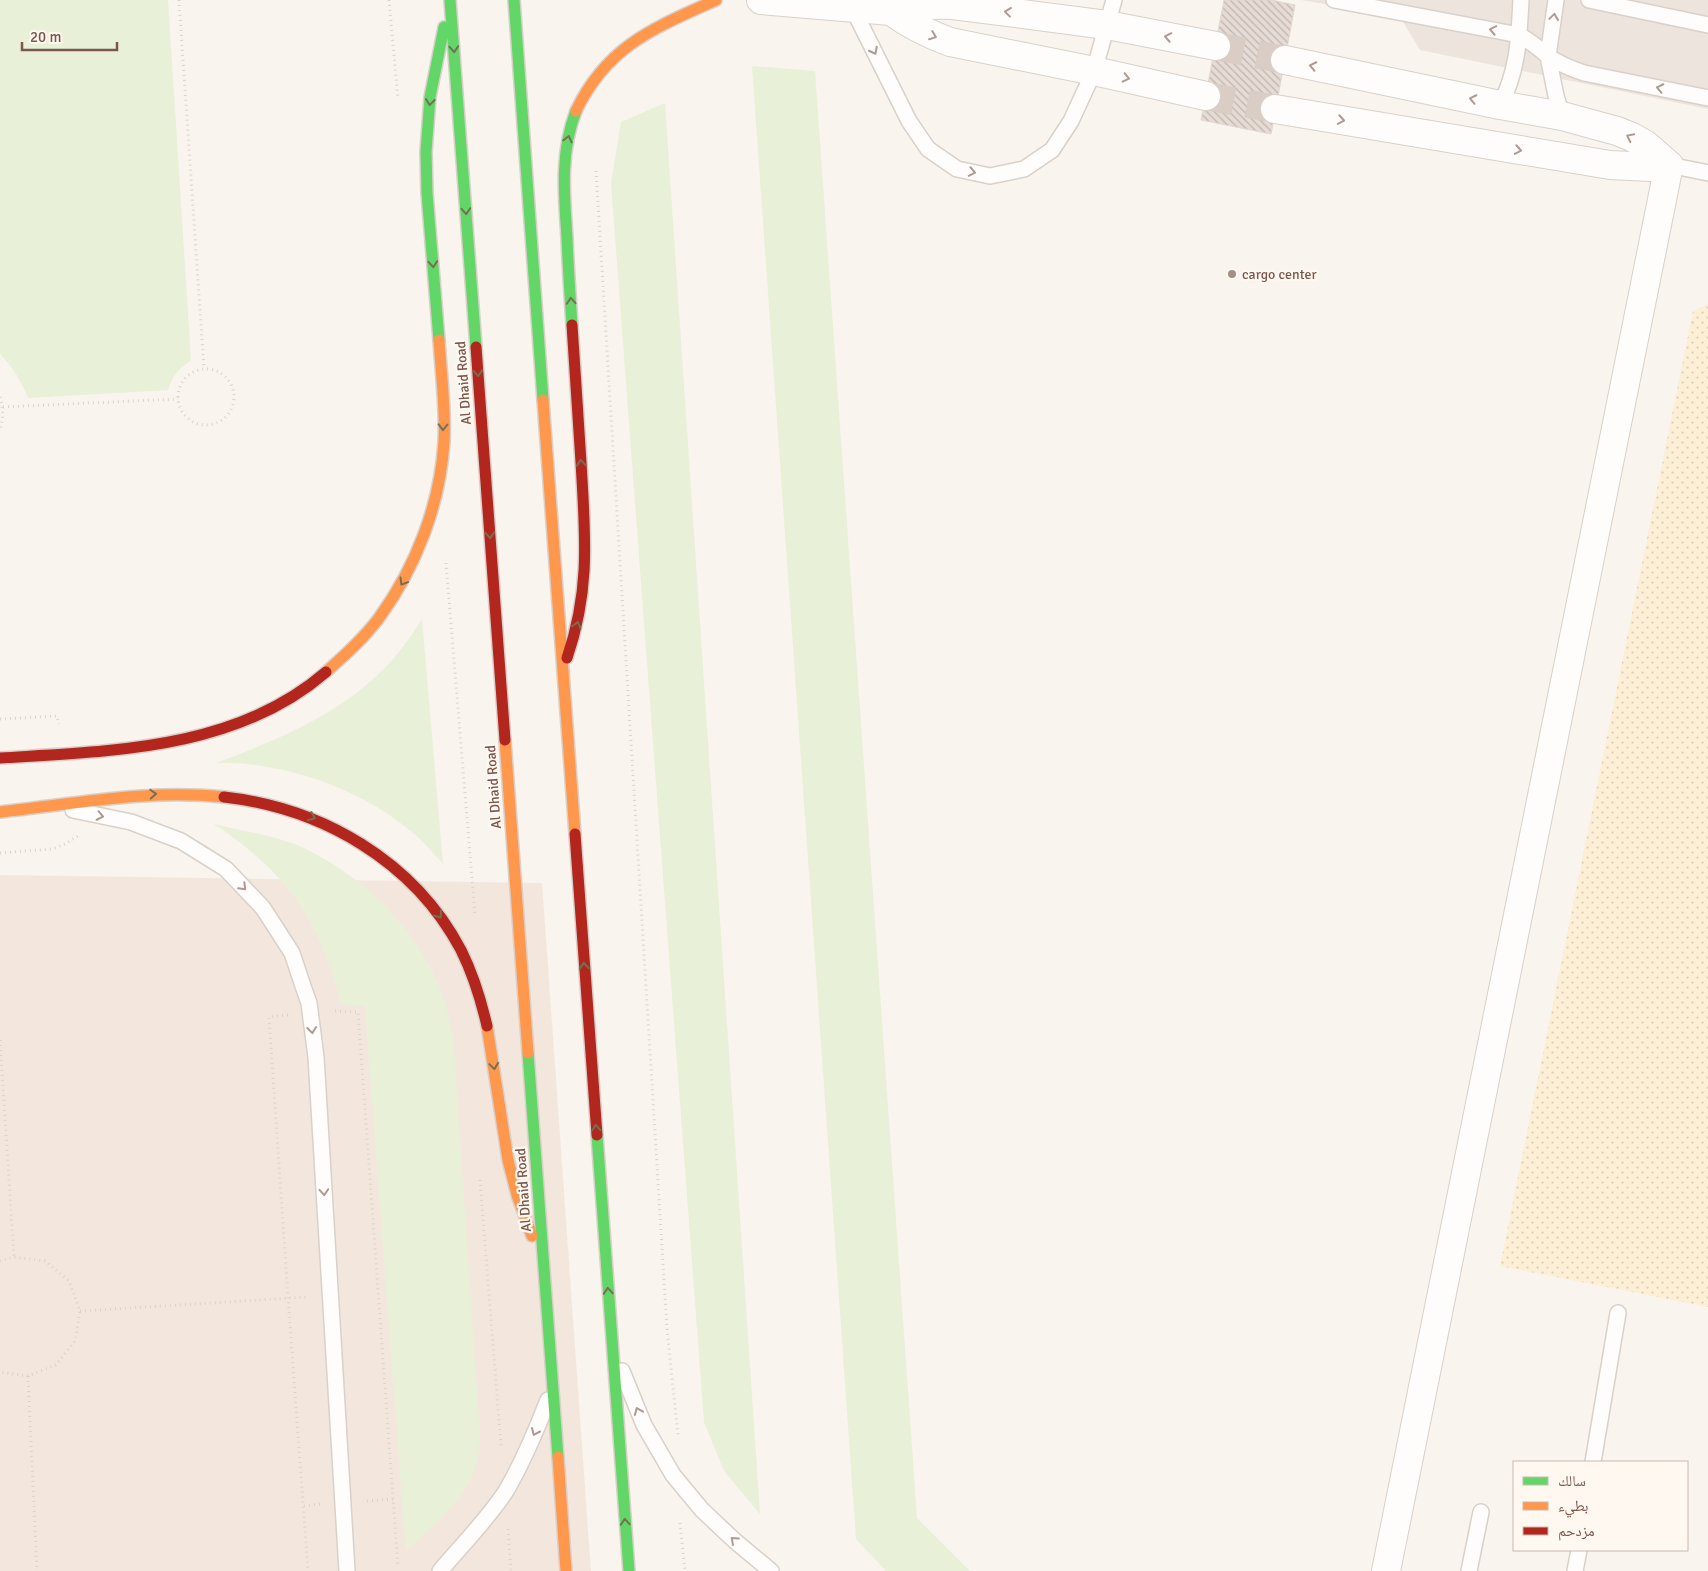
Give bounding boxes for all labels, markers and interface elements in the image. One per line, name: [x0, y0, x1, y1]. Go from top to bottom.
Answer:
one-way arrow: [1003, 8, 1012, 18]
one-way arrow: [1548, 12, 1558, 21]
scale bar: [22, 20, 118, 52]
one-way arrow: [1489, 26, 1497, 36]
text: 20 m: [30, 28, 61, 46]
one-way arrow: [928, 30, 937, 40]
one-way arrow: [1164, 32, 1173, 43]
one-way arrow: [448, 45, 459, 53]
one-way arrow: [868, 46, 878, 55]
one-way arrow: [1309, 62, 1318, 72]
one-way arrow: [1121, 72, 1130, 83]
one-way arrow: [1656, 83, 1665, 94]
one-way arrow: [1468, 94, 1477, 105]
one-way arrow: [425, 99, 436, 107]
one-way arrow: [1336, 115, 1345, 125]
one-way arrow: [1626, 133, 1635, 143]
one-way arrow: [562, 135, 573, 144]
one-way arrow: [1514, 145, 1523, 155]
one-way arrow: [967, 166, 976, 177]
one-way arrow: [460, 207, 471, 215]
one-way arrow: [427, 261, 438, 269]
place label: cargo center: [1242, 266, 1317, 283]
marker: cargo center: [1226, 268, 1238, 280]
one-way arrow: [566, 297, 577, 305]
street label: Al Dhaid Road: [452, 341, 475, 425]
one-way arrow: [472, 369, 483, 377]
one-way arrow: [438, 423, 449, 431]
one-way arrow: [576, 459, 587, 467]
one-way arrow: [484, 531, 495, 539]
one-way arrow: [399, 577, 409, 586]
one-way arrow: [571, 620, 582, 629]
street label: Al Dhaid Road: [482, 745, 505, 829]
one-way arrow: [149, 789, 157, 800]
one-way arrow: [96, 810, 105, 821]
one-way arrow: [307, 811, 316, 822]
one-way arrow: [237, 881, 246, 890]
one-way arrow: [432, 910, 442, 919]
one-way arrow: [578, 962, 589, 970]
one-way arrow: [306, 1026, 317, 1034]
one-way arrow: [488, 1062, 499, 1070]
one-way arrow: [591, 1124, 602, 1132]
street label: Al Dhaid Road: [512, 1148, 535, 1232]
one-way arrow: [318, 1188, 329, 1196]
one-way arrow: [603, 1286, 614, 1294]
one-way arrow: [633, 1407, 643, 1415]
one-way arrow: [531, 1427, 541, 1436]
legend: [1513, 1461, 1688, 1551]
text: سالك: [1558, 1472, 1586, 1490]
text: بطيء: [1558, 1497, 1588, 1518]
one-way arrow: [620, 1518, 631, 1526]
text: مزدحم: [1558, 1522, 1595, 1541]
one-way arrow: [730, 1536, 739, 1545]

